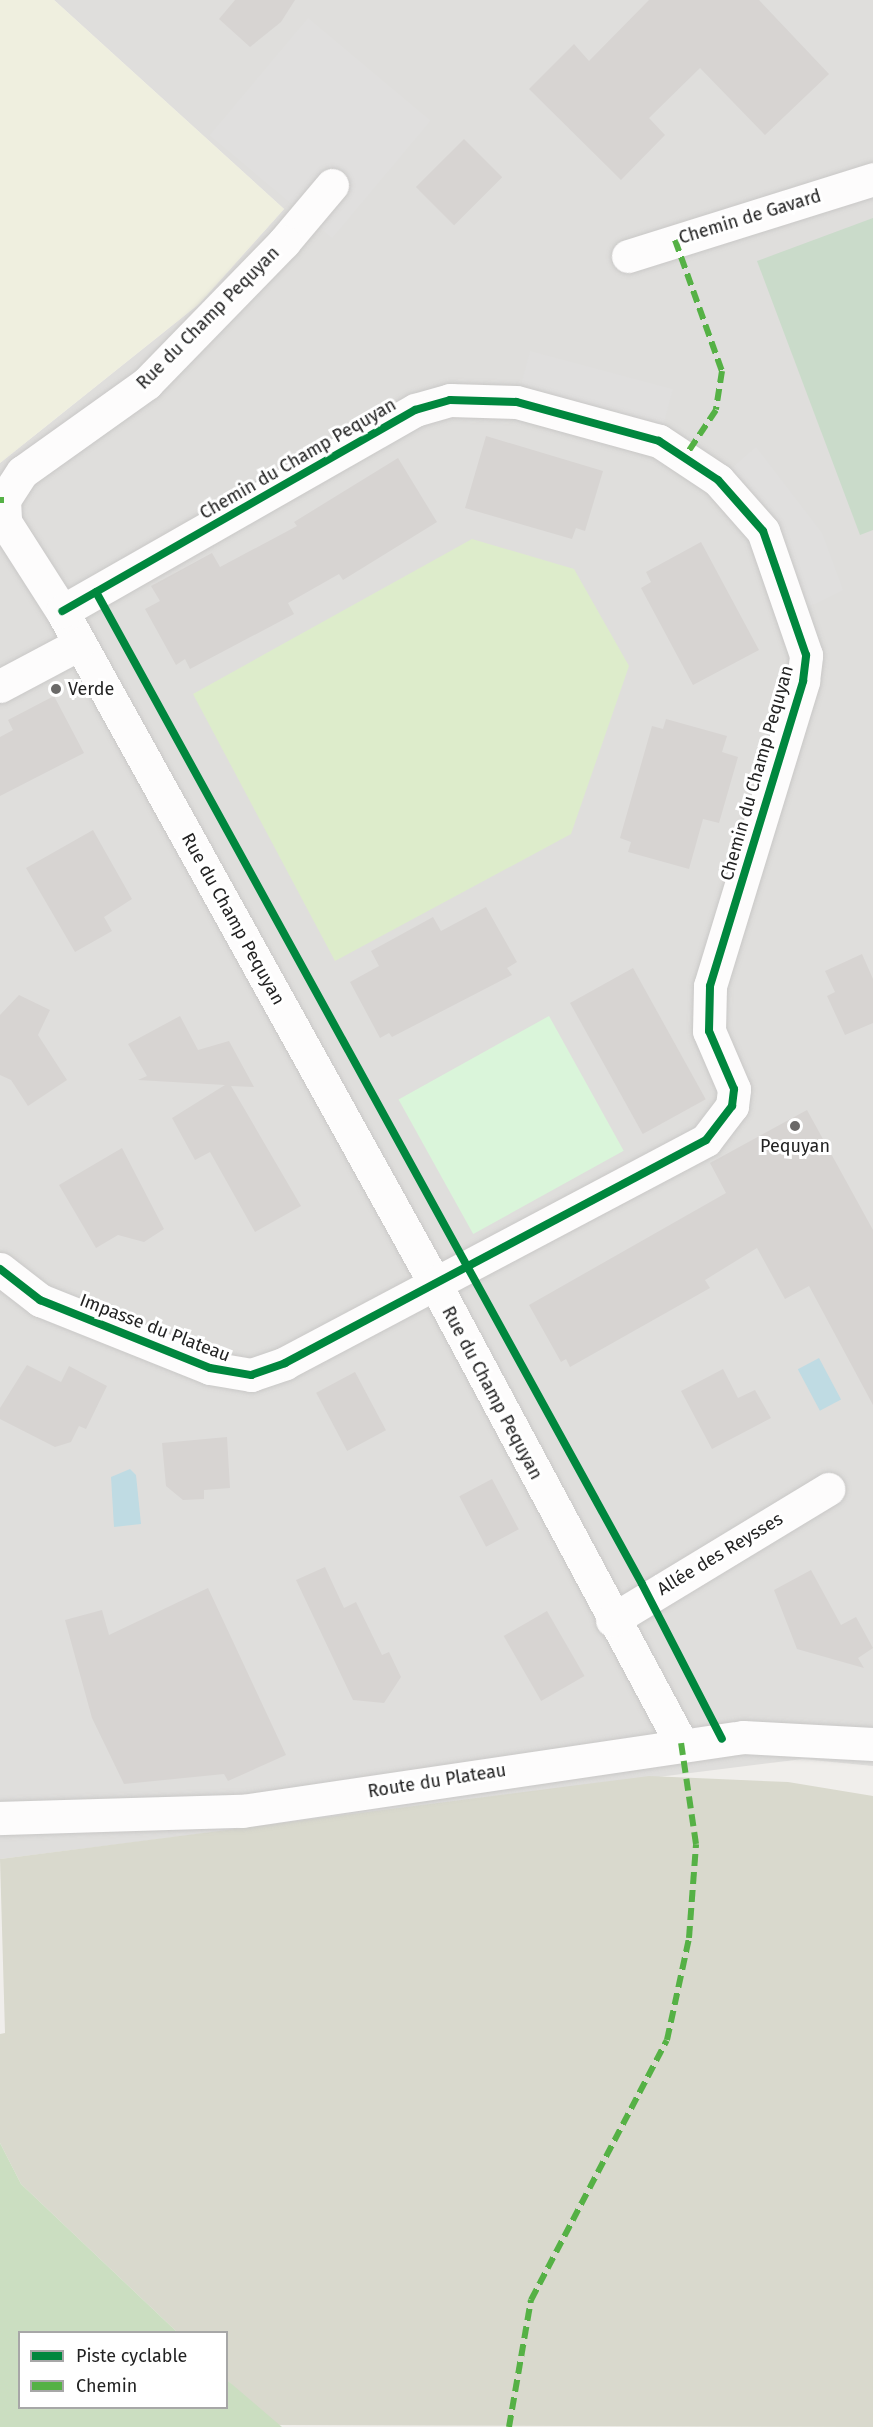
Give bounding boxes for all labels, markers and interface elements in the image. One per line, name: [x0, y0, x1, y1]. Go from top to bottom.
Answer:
street label: Chemin de Gavard: [676, 185, 824, 249]
street label: Rue du Champ Pequyan: [132, 242, 284, 394]
street label: Chemin du Champ Pequyan: [196, 394, 400, 524]
street label: Chemin du Champ Pequyan: [716, 663, 798, 883]
place label: Verde: [68, 678, 114, 700]
marker: Verde: [49, 682, 63, 696]
street label: Rue du Champ Pequyan: [177, 829, 289, 1009]
marker: Pequyan: [788, 1119, 802, 1133]
place label: Pequyan: [760, 1135, 830, 1157]
street label: Impasse du Plateau: [77, 1289, 233, 1367]
street label: Rue du Champ Pequyan: [437, 1303, 547, 1483]
street label: Allée des Reysses: [653, 1508, 787, 1600]
street label: Route du Plateau: [366, 1759, 508, 1803]
legend: [18, 2331, 228, 2409]
text: Piste cyclable: [76, 2345, 187, 2367]
text: Chemin: [76, 2375, 137, 2397]

